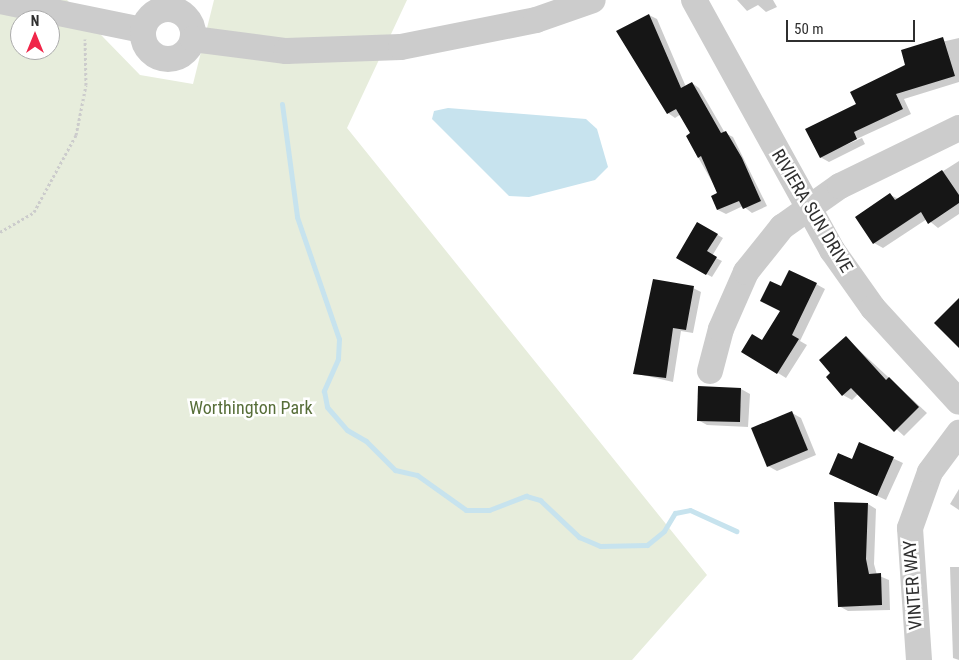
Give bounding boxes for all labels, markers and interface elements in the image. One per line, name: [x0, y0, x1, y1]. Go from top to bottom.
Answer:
north arrow: [10, 10, 60, 60]
scale bar: [789, 10, 918, 42]
text: N: [31, 13, 39, 29]
text: 50 m: [794, 20, 824, 38]
street label: RIVIERA SUN DRIVE: [767, 146, 857, 276]
park label: Worthington Park: [189, 397, 313, 419]
street label: VINTER WAY: [899, 539, 927, 631]

